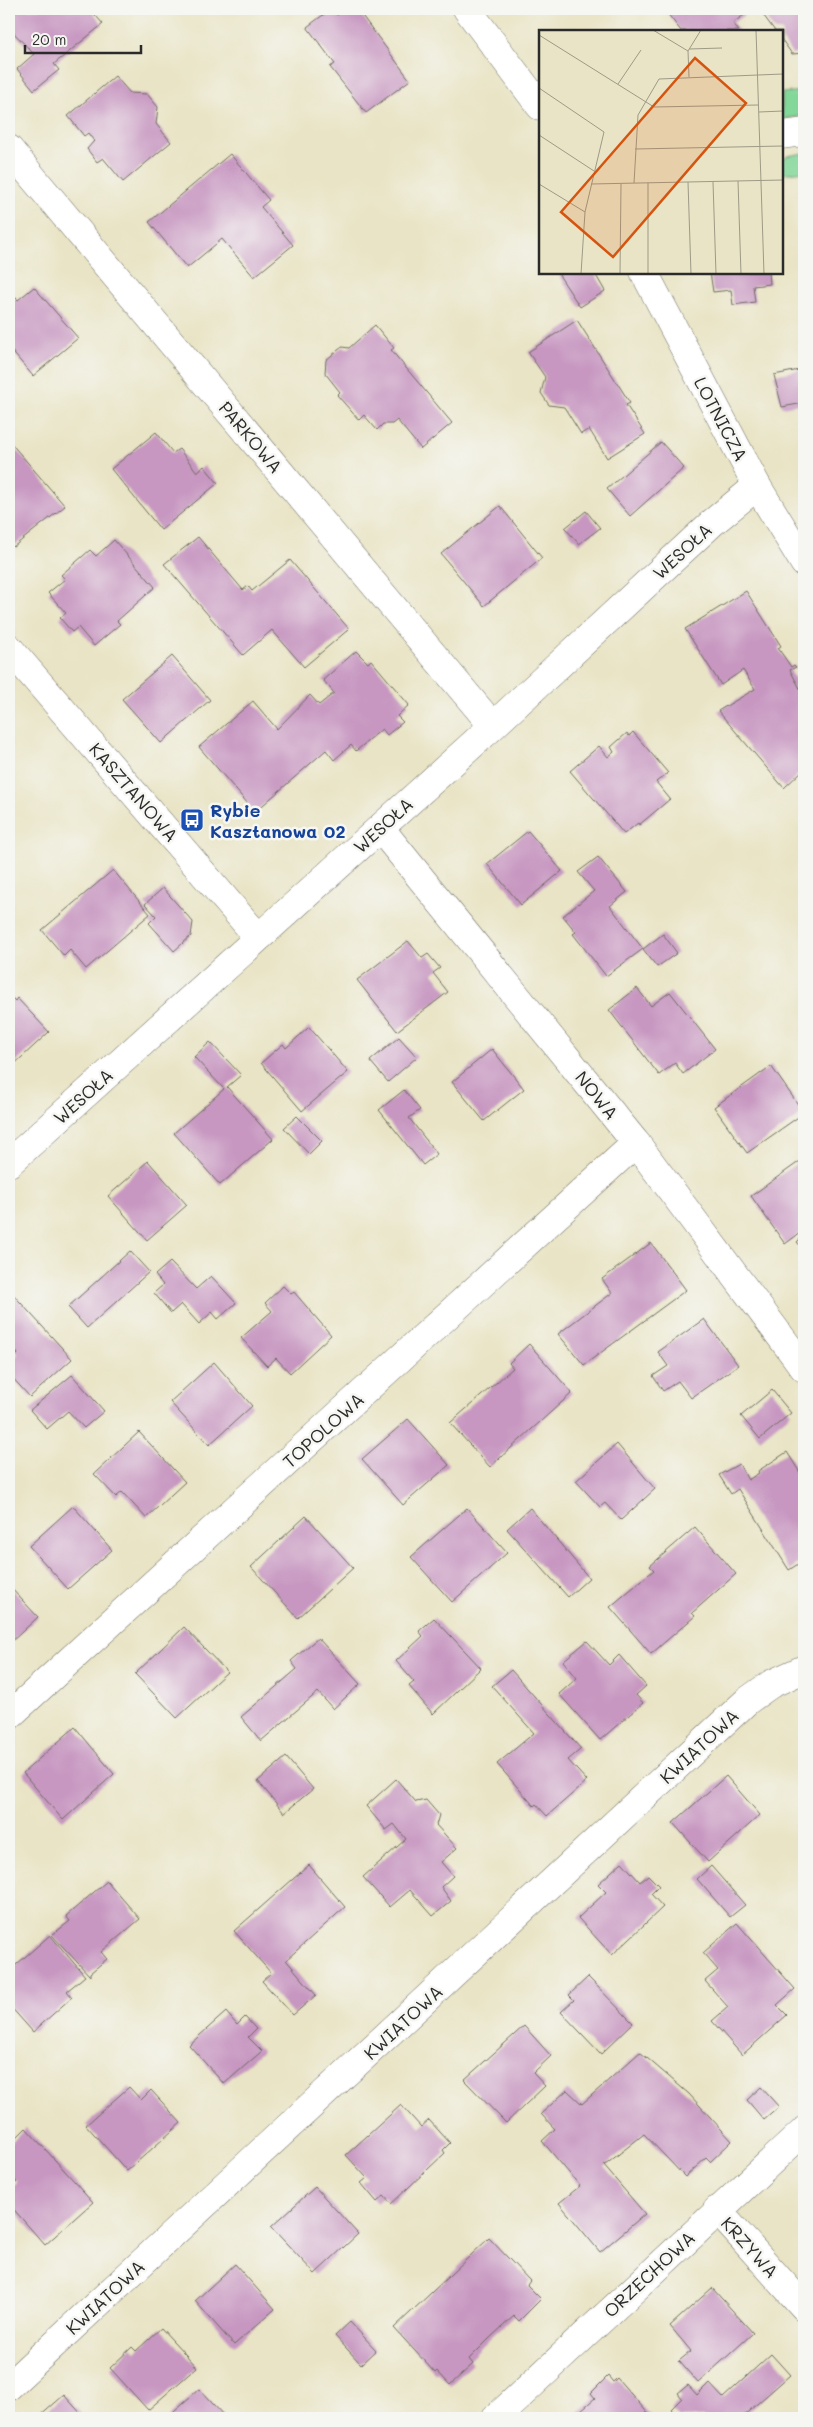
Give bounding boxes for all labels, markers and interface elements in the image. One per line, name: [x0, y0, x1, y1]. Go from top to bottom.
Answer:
scale bar: [25, 22, 141, 54]
text: 20 m: [32, 29, 66, 49]
inset map: [539, 30, 783, 274]
street label: LOTNICZA: [689, 373, 753, 465]
street label: PARKOWA: [214, 396, 288, 478]
street label: WESOŁA: [647, 518, 717, 584]
street label: KASZTANOWA: [84, 737, 184, 847]
street label: WESOŁA: [348, 792, 418, 858]
place label: Rybie Kasztanowa 02: [210, 798, 345, 843]
bus stop icon: Rybie Kasztanowa 02: [179, 807, 205, 833]
street label: WESOŁA: [48, 1063, 118, 1129]
street label: NOWA: [570, 1066, 624, 1124]
street label: TOPOLOWA: [277, 1387, 369, 1473]
street label: KWIATOWA: [654, 1703, 744, 1789]
street label: KWIATOWA: [358, 1979, 448, 2065]
street label: KRZYWA: [716, 2211, 784, 2283]
street label: ORZECHOWA: [598, 2226, 700, 2322]
street label: KWIATOWA: [60, 2254, 150, 2340]

